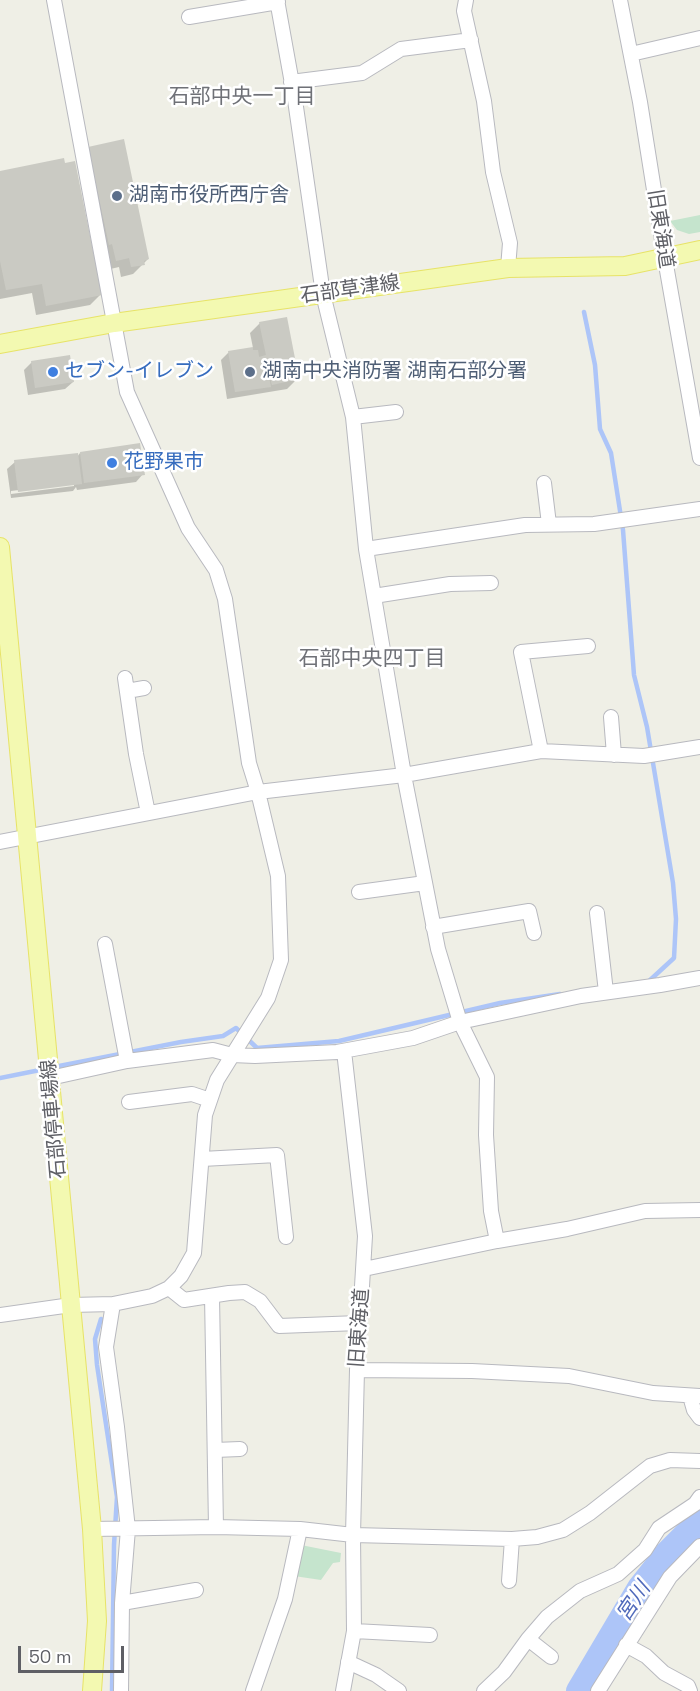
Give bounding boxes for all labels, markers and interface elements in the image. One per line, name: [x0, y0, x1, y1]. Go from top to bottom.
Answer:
district label: 石部中央一丁目: [169, 84, 315, 110]
place label: 湖南市役所西庁舎: [129, 184, 289, 208]
street label: 旧東海道: [642, 188, 678, 270]
marker: 湖南市役所西庁舎: [110, 189, 124, 203]
street label: 石部草津線: [299, 271, 401, 309]
place label: セブン-イレブン: [65, 360, 214, 384]
place label: 湖南中央消防署 湖南石部分署: [262, 360, 527, 384]
marker: セブン-イレブン: [46, 365, 60, 379]
marker: 湖南中央消防署 湖南石部分署: [243, 365, 257, 379]
place label: 花野果市: [124, 451, 204, 475]
marker: 花野果市: [105, 456, 119, 470]
district label: 石部中央四丁目: [299, 646, 445, 672]
street label: 石部停車場線: [37, 1058, 71, 1180]
street label: 旧東海道: [345, 1287, 375, 1369]
water label: 宮川: [612, 1578, 656, 1626]
scale bar: [21, 1634, 128, 1672]
text: 50 m: [29, 1645, 71, 1668]

